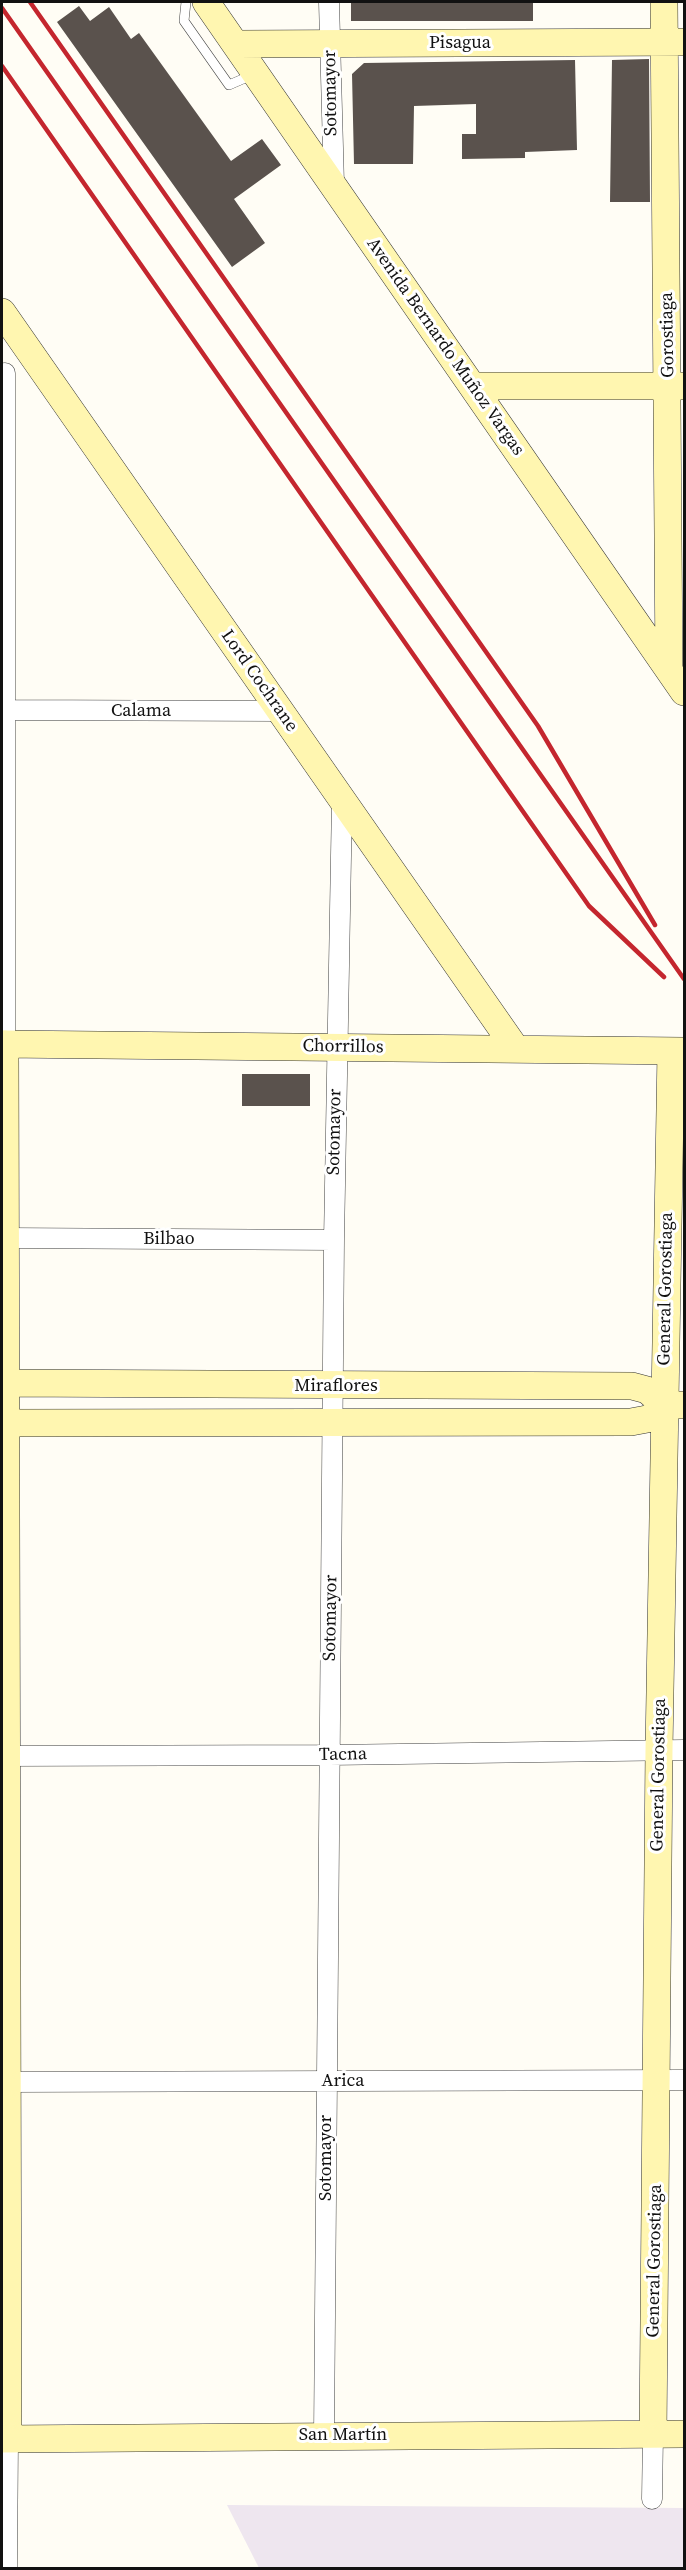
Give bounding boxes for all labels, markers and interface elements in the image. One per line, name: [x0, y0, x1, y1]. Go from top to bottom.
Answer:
street label: Pisagua: [429, 32, 491, 54]
street label: Sotomayor: [319, 50, 343, 136]
street label: Avenida Bernardo Muñoz Vargas: [361, 234, 529, 460]
street label: Gorostiaga: [656, 292, 680, 378]
street label: Lord Cochrane: [216, 626, 302, 736]
street label: Calama: [111, 700, 171, 722]
street label: Chorrillos: [302, 1035, 384, 1059]
street label: Sotomayor: [323, 1089, 347, 1175]
street label: General Gorostiaga: [654, 1212, 678, 1366]
street label: Bilbao: [143, 1228, 195, 1250]
street label: Miraflores: [294, 1375, 378, 1397]
street label: Sotomayor: [319, 1575, 343, 1661]
street label: General Gorostiaga: [647, 1698, 671, 1852]
street label: Tacna: [319, 1744, 367, 1766]
street label: Arica: [322, 2070, 364, 2092]
street label: Sotomayor: [315, 2115, 337, 2201]
street label: General Gorostiaga: [643, 2184, 667, 2338]
street label: San Martín: [299, 2424, 387, 2446]

